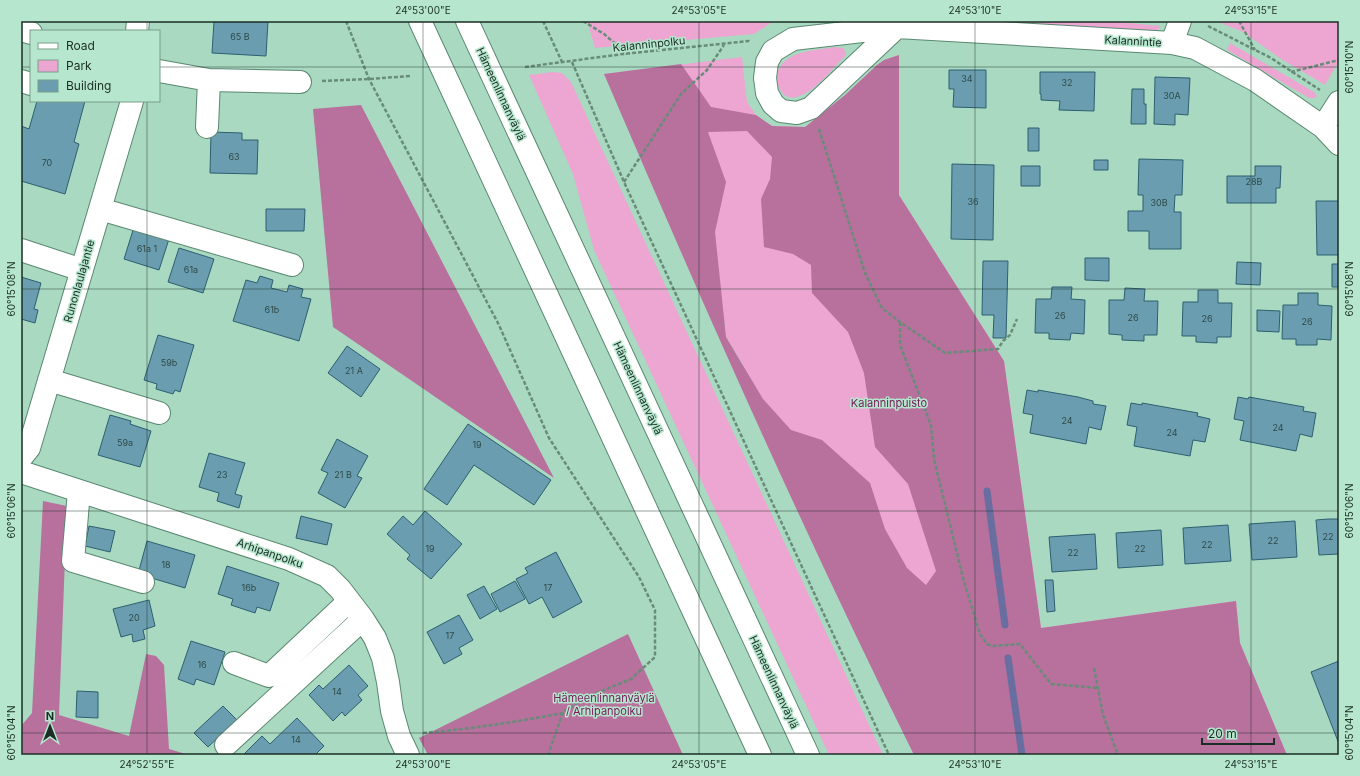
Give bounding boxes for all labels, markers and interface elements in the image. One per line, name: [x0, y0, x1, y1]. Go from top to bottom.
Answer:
text: 24°53'00"E: [395, 4, 451, 16]
text: 24°53'05"E: [671, 4, 727, 16]
text: 24°53'10"E: [948, 4, 1002, 16]
text: 24°53'15"E: [1225, 4, 1277, 16]
legend: [30, 30, 160, 102]
house number: 65 B: [230, 31, 250, 42]
street label: Kalanninpolku: [612, 33, 686, 55]
street label: Kalannintie: [1104, 33, 1162, 49]
text: Road: [66, 38, 95, 53]
text: 60°15'10"N: [1343, 41, 1355, 93]
street label: Hämeenlinnanväylä: [473, 45, 529, 143]
text: Park: [66, 58, 92, 73]
house number: 34: [961, 73, 973, 84]
house number: 32: [1061, 77, 1073, 88]
text: Building: [66, 78, 111, 93]
house number: 30A: [1163, 90, 1181, 101]
house number: 63: [228, 151, 240, 162]
house number: 70: [42, 157, 53, 168]
house number: 28B: [1246, 176, 1263, 187]
house number: 36: [967, 196, 979, 207]
house number: 30B: [1150, 197, 1168, 208]
street label: Runonlaulajantie: [61, 238, 97, 324]
house number: 61a 1: [137, 243, 157, 254]
text: 60°15'08"N: [5, 262, 17, 316]
text: 60°15'08"N: [1343, 262, 1355, 316]
house number: 61a: [184, 264, 198, 275]
house number: 61b: [265, 304, 280, 315]
house number: 26: [1054, 310, 1066, 321]
house number: 26: [1127, 312, 1139, 323]
house number: 26: [1201, 313, 1213, 324]
house number: 26: [1301, 316, 1313, 327]
street label: Hämeenlinnanväylä: [610, 339, 666, 437]
house number: 59b: [161, 357, 178, 368]
house number: 21 A: [345, 365, 363, 376]
park label: Kalanninpuisto: [851, 396, 928, 410]
house number: 24: [1061, 415, 1073, 426]
house number: 24: [1272, 422, 1284, 433]
house number: 24: [1166, 427, 1178, 438]
house number: 59a: [117, 437, 133, 448]
house number: 19: [472, 439, 482, 450]
house number: 23: [216, 469, 228, 480]
house number: 21 B: [334, 469, 352, 480]
text: 60°15'06"N: [5, 484, 17, 538]
text: 60°15'06"N: [1343, 484, 1355, 538]
house number: 22: [1323, 531, 1333, 542]
street label: Arhipanpolku: [235, 535, 305, 571]
house number: 22: [1268, 535, 1278, 546]
house number: 22: [1202, 539, 1212, 550]
house number: 19: [425, 543, 435, 554]
house number: 22: [1135, 543, 1145, 554]
house number: 22: [1068, 547, 1078, 558]
house number: 18: [161, 559, 171, 570]
house number: 16b: [242, 582, 257, 593]
house number: 17: [544, 582, 552, 593]
house number: 20: [128, 612, 140, 623]
house number: 17: [446, 630, 454, 641]
street label: Hämeenlinnanväylä: [746, 633, 802, 731]
house number: 16: [197, 659, 207, 670]
house number: 14: [332, 686, 342, 697]
park label: Hämeenlinnanväylä / Arhipanpolku: [553, 691, 655, 718]
text: 60°15'04"N: [5, 705, 17, 761]
text: 60°15'04"N: [1343, 705, 1355, 761]
north arrow: [30, 706, 70, 746]
text: N: [46, 709, 54, 723]
scale bar: [1202, 720, 1274, 746]
text: 20 m: [1208, 726, 1237, 741]
house number: 14: [291, 734, 301, 745]
text: 24°52'55"E: [120, 758, 174, 770]
text: 24°53'00"E: [395, 758, 451, 770]
text: 24°53'05"E: [671, 758, 727, 770]
text: 24°53'10"E: [948, 758, 1002, 770]
text: 24°53'15"E: [1225, 758, 1277, 770]

